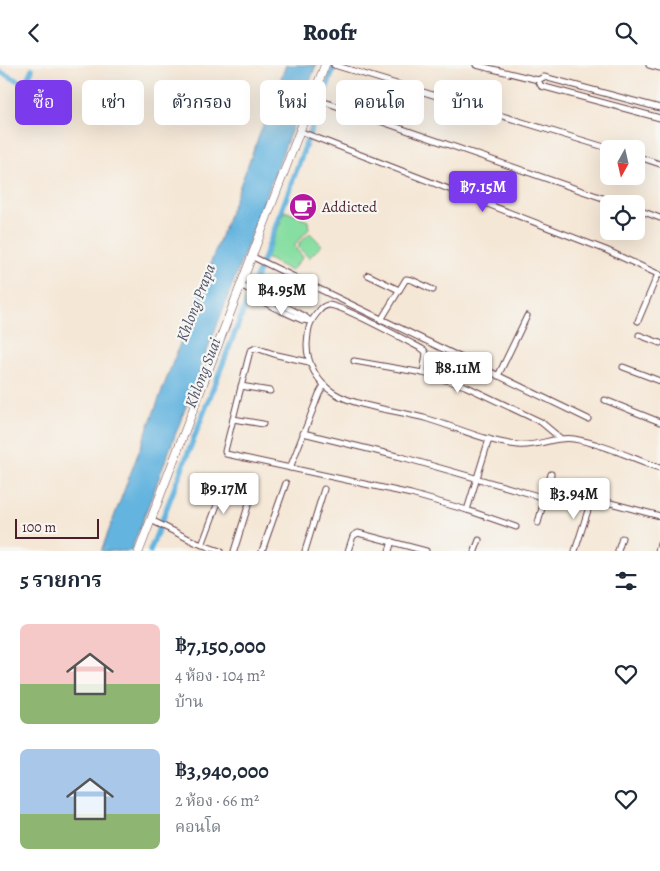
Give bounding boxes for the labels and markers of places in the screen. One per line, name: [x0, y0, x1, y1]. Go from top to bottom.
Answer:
pin: ฿7.15M: [442, 171, 524, 213]
cafe icon: Addicted: [288, 192, 318, 222]
place label: Addicted: [321, 197, 378, 217]
pin: ฿4.95M: [241, 273, 323, 316]
pin: ฿8.11M: [417, 351, 499, 394]
pin: ฿9.17M: [183, 473, 265, 515]
pin: ฿3.94M: [533, 477, 615, 520]

